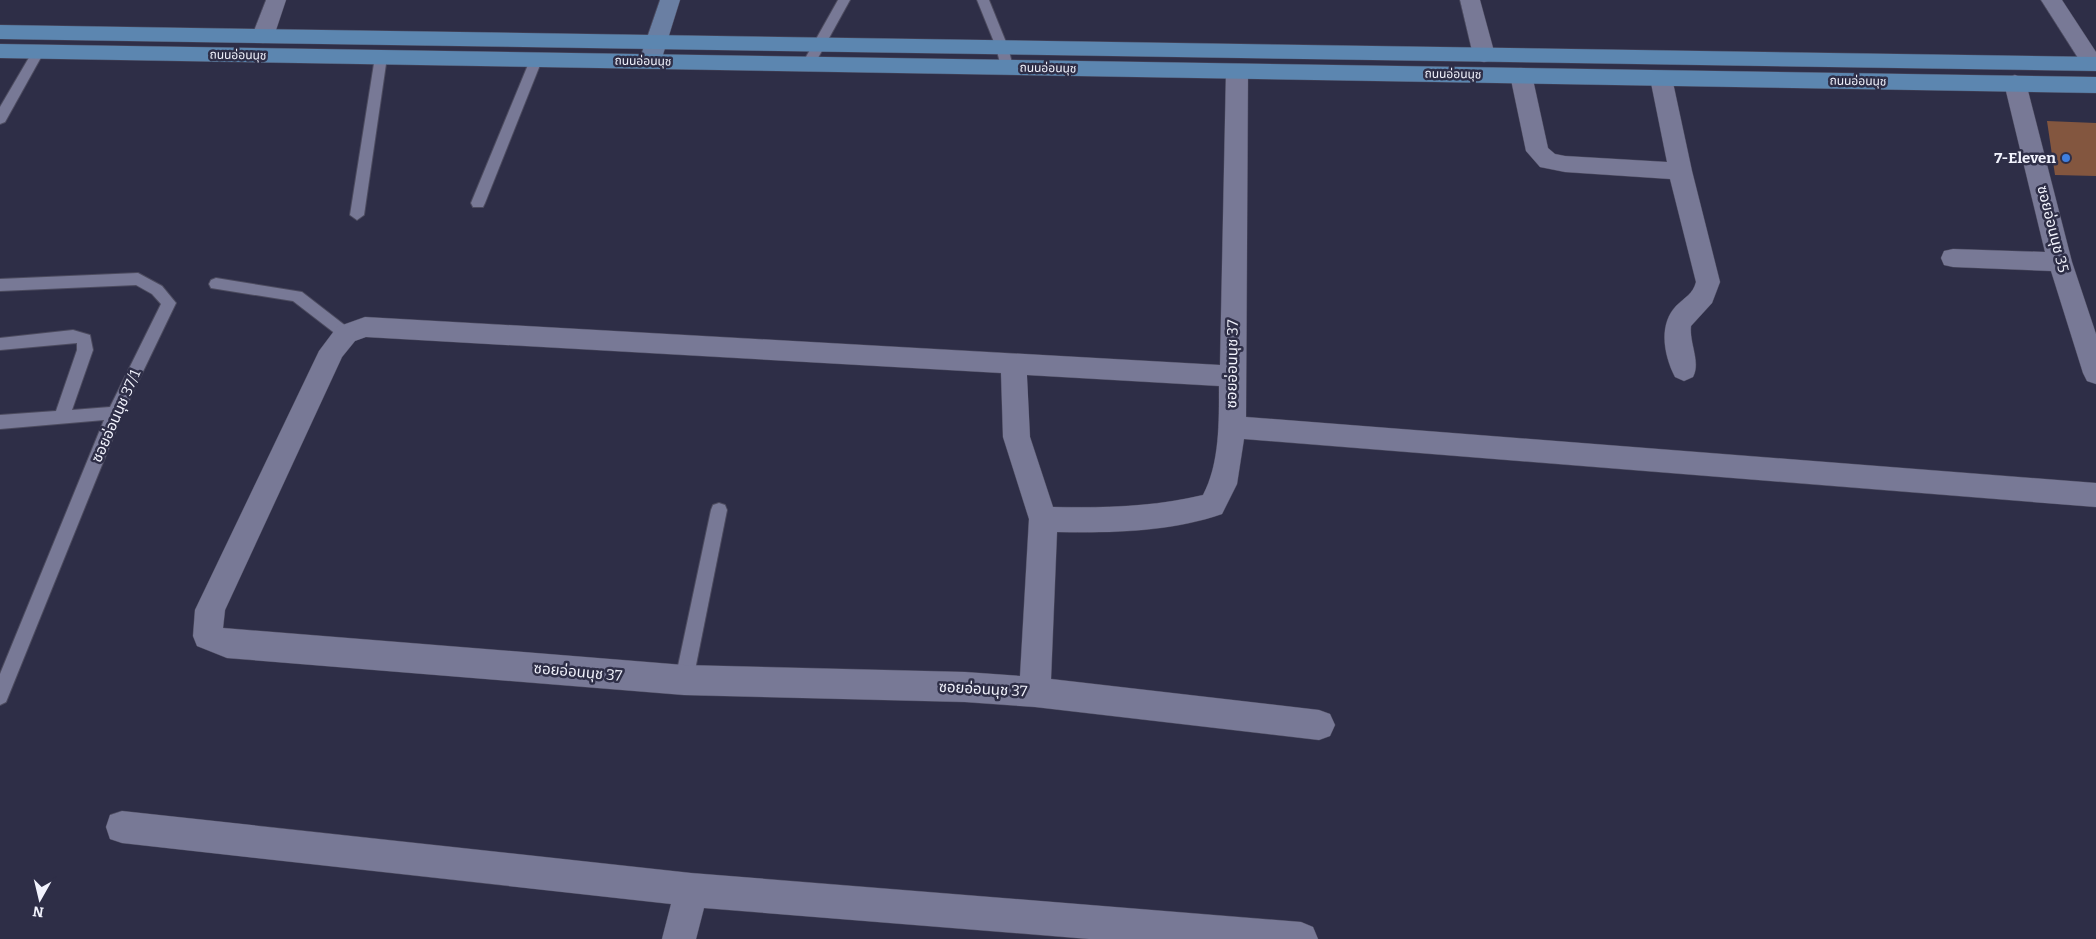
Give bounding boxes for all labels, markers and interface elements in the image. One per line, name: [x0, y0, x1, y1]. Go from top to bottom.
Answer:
street label: ถนนอ่อนนุช: [209, 48, 267, 62]
street label: ถนนอ่อนนุช: [614, 54, 672, 68]
street label: ถนนอ่อนนุช: [1019, 61, 1077, 75]
street label: ถนนอ่อนนุช: [1424, 67, 1482, 81]
street label: ถนนอ่อนนุช: [1829, 74, 1887, 88]
place label: 7-Eleven: [1994, 149, 2056, 167]
marker: 7-Eleven: [2060, 152, 2072, 164]
street label: ซอยอ่อนนุช 35: [2033, 184, 2073, 274]
street label: ซอยอ่อนนุช 37: [1222, 319, 1242, 409]
street label: ซอยอ่อนนุช 37/1: [88, 367, 144, 465]
street label: ซอยอ่อนนุช 37: [533, 659, 623, 685]
street label: ซอยอ่อนนุช 37: [938, 678, 1028, 700]
north arrow: [15, 874, 65, 924]
text: N: [32, 902, 45, 921]

